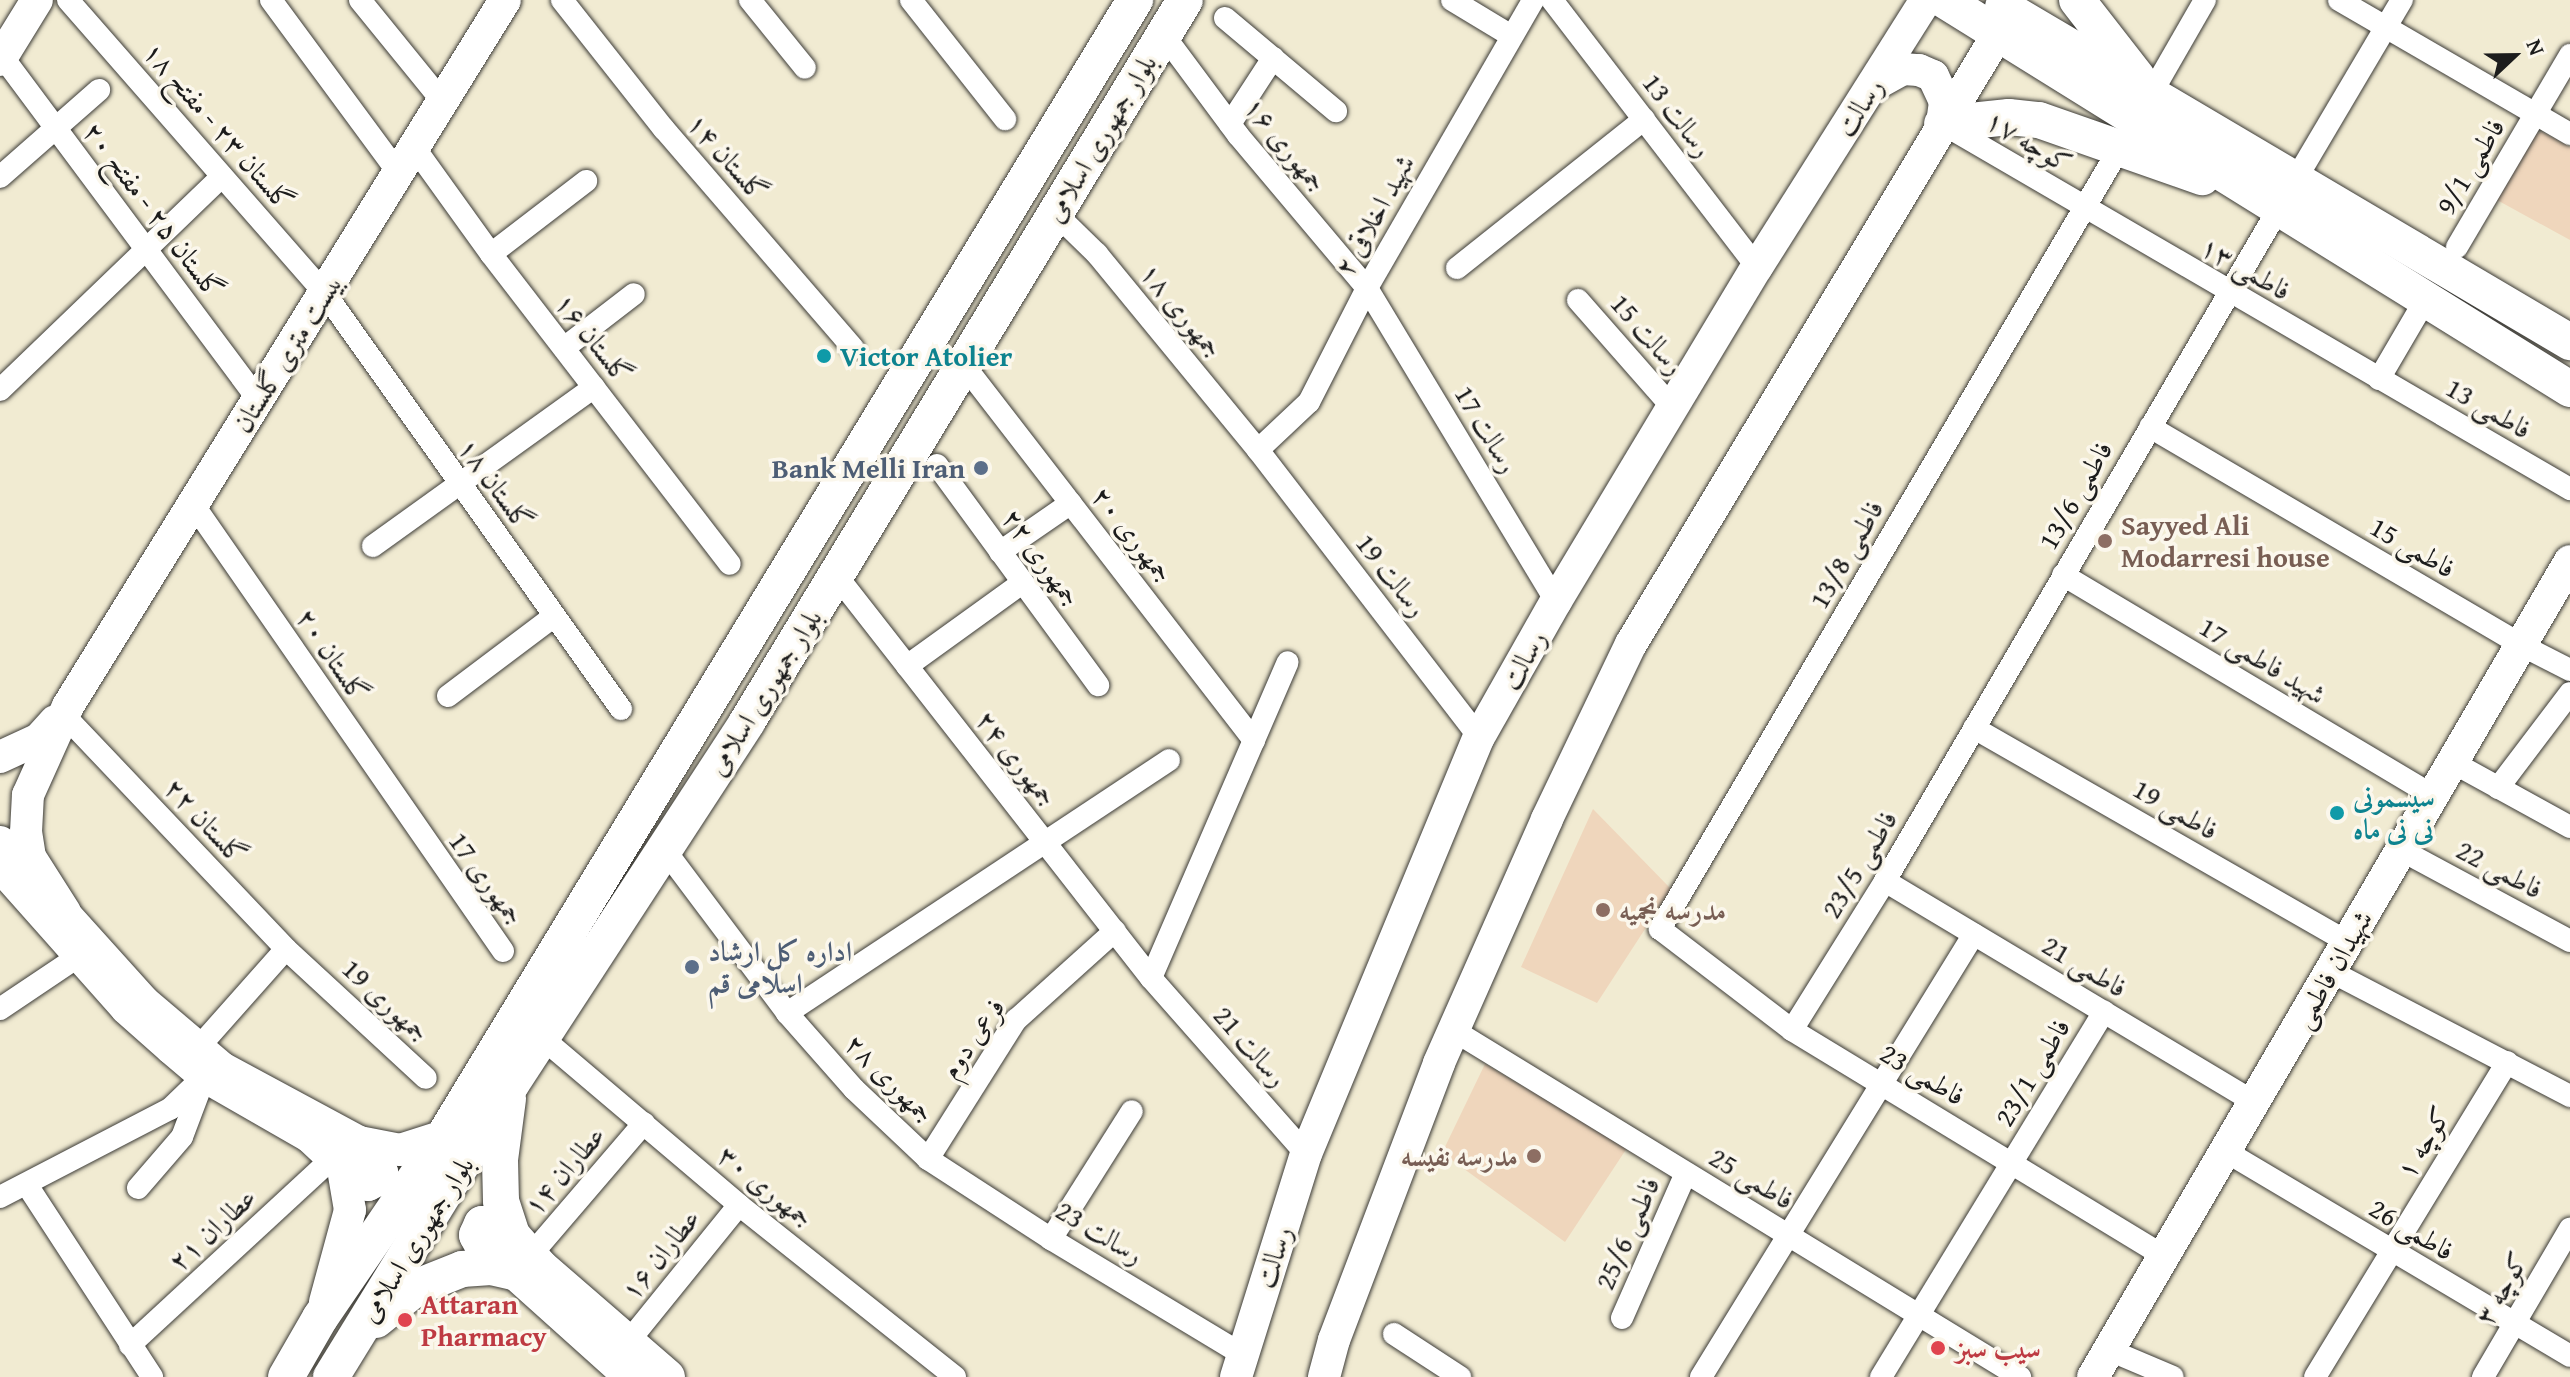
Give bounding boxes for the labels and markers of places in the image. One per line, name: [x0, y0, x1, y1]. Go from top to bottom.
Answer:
place label: Victor Atolier: [840, 339, 1012, 373]
marker: Victor Atolier: [815, 347, 833, 365]
place label: Bank Melli Iran: [772, 451, 965, 485]
marker: Bank Melli Iran: [972, 459, 990, 477]
place label: Sayyed Ali Modarresi house: [2121, 508, 2330, 574]
marker: Sayyed Ali Modarresi house: [2096, 532, 2114, 550]
place label: سیسمونی نی نی ماه: [2353, 780, 2435, 846]
marker: سیسمونی نی نی ماه: [2328, 804, 2346, 822]
place label: مدرسه نجمیه: [1619, 893, 1726, 927]
marker: مدرسه نجمیه: [1594, 901, 1612, 919]
place label: اداره کل ارشاد اسلامی قم: [708, 934, 852, 1000]
marker: اداره کل ارشاد اسلامی قم: [683, 958, 701, 976]
place label: مدرسه نفیسه: [1401, 1139, 1518, 1173]
marker: مدرسه نفیسه: [1525, 1147, 1543, 1165]
place label: Attaran Pharmacy: [421, 1287, 547, 1353]
marker: Attaran Pharmacy: [396, 1311, 414, 1329]
place label: سیب سبز: [1956, 1331, 2041, 1365]
marker: سیب سبز: [1927, 1337, 1949, 1359]

